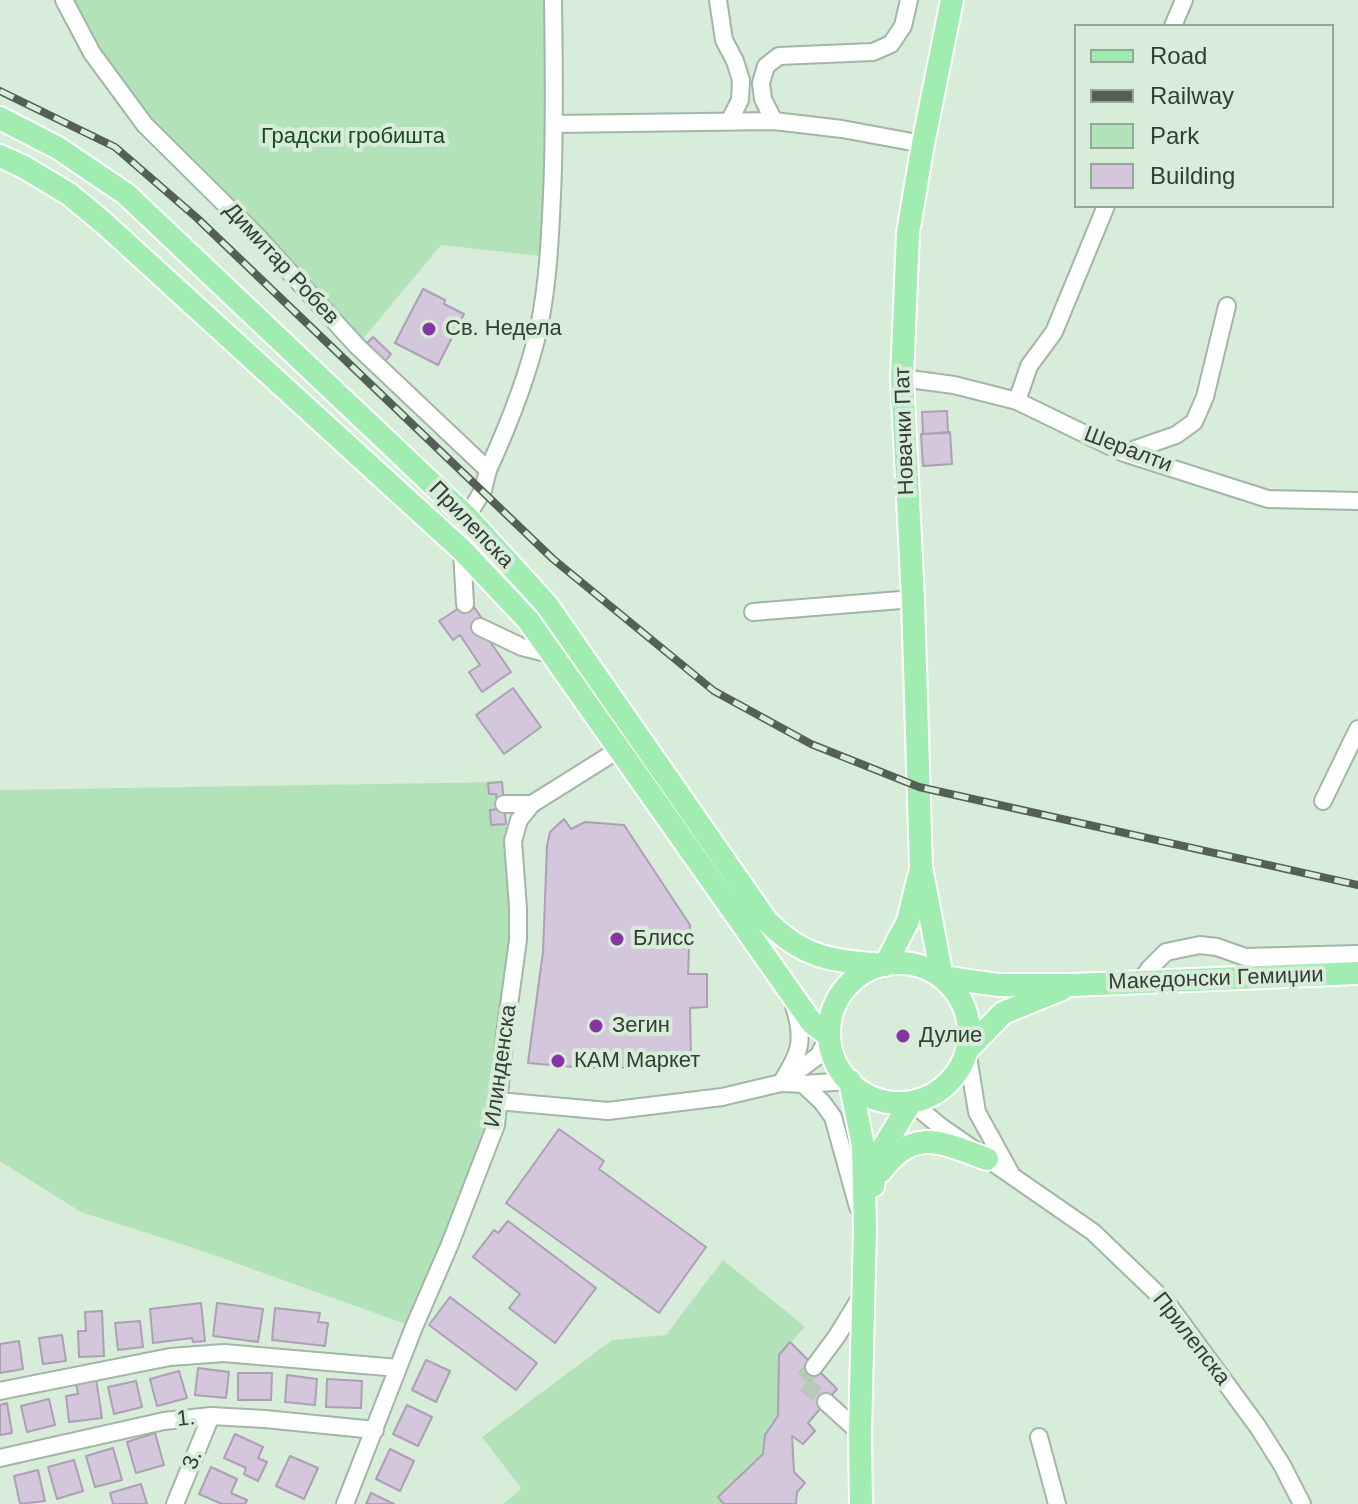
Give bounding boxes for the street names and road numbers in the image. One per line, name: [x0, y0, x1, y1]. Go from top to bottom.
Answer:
street label: Димитар Робев: [218, 198, 344, 330]
street label: Новачки Пат: [890, 366, 920, 496]
street label: Шералти: [1080, 421, 1176, 479]
street label: Прилепска: [423, 476, 519, 574]
street label: Македонски Гемиџии: [1108, 962, 1324, 996]
street label: Илинденска: [479, 1003, 523, 1129]
street label: Прилепска: [1147, 1287, 1235, 1391]
street label: 1.: [175, 1405, 197, 1433]
street label: 3.: [177, 1447, 209, 1473]

